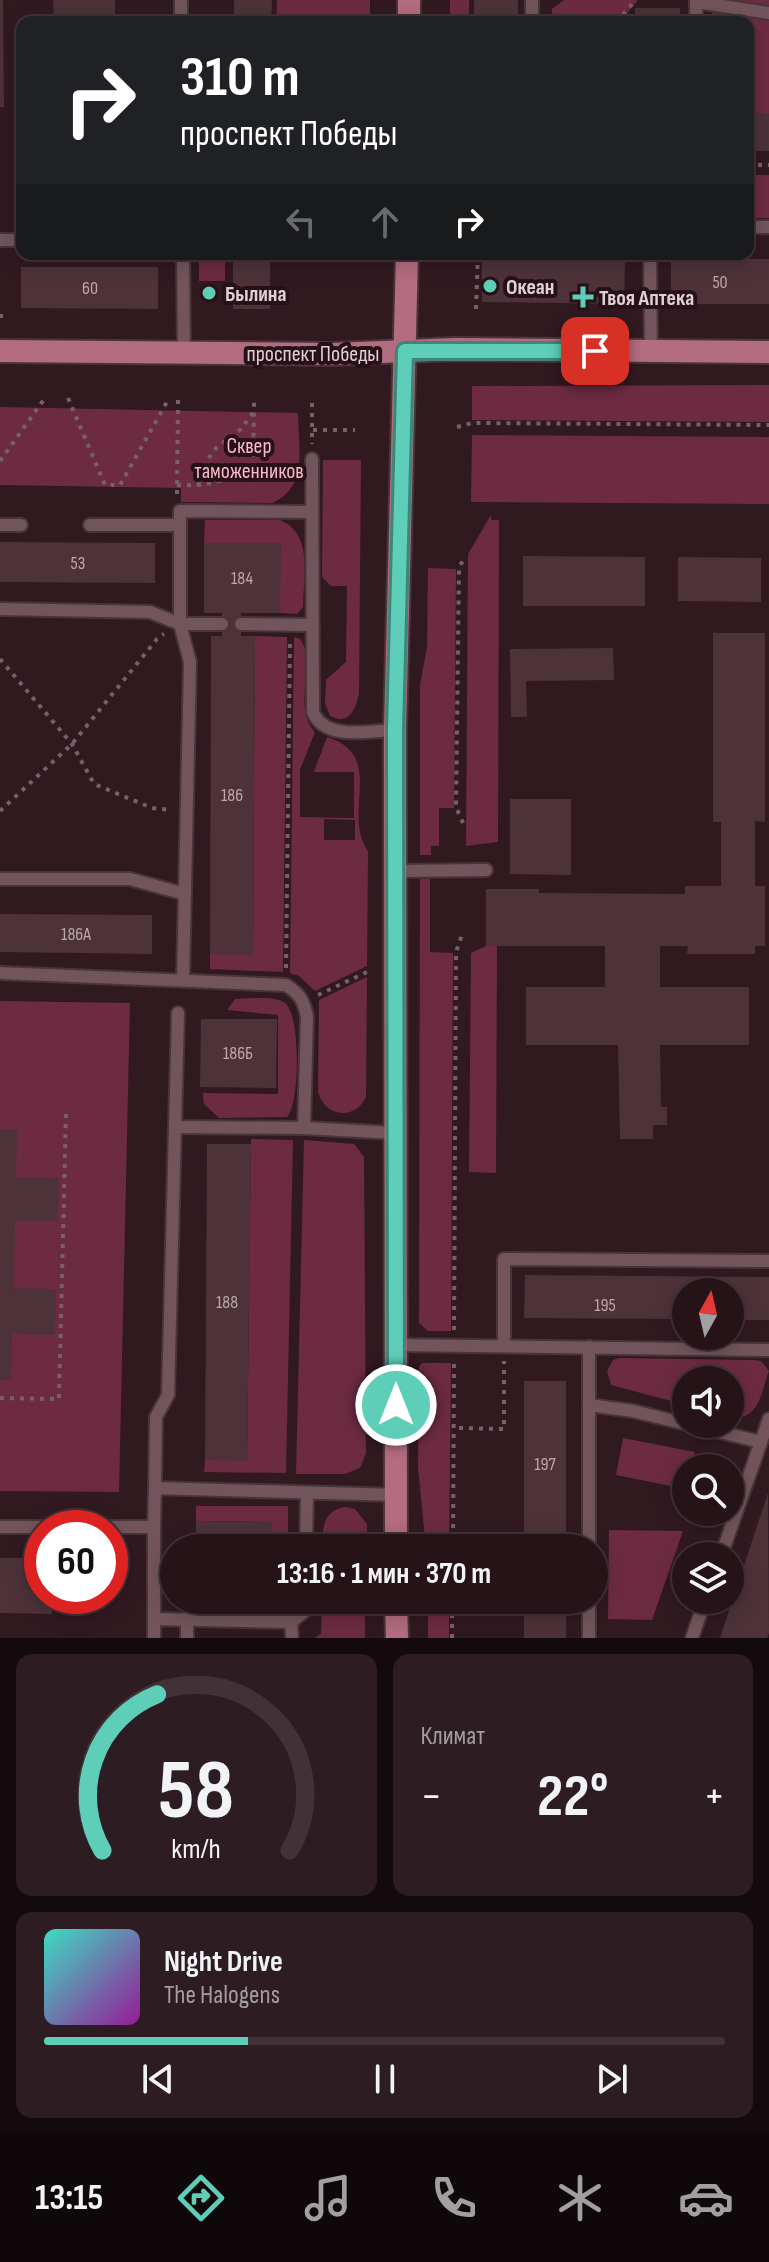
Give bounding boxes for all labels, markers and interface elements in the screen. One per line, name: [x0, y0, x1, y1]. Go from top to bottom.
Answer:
text: 310 m: [180, 45, 300, 112]
icon: right: [48, 48, 152, 152]
text: проспект Победы: [180, 113, 397, 156]
icon: left: [279, 200, 323, 244]
icon: ahead: [363, 200, 407, 244]
icon: right: [447, 200, 491, 244]
house number: 50: [712, 272, 728, 293]
place label: Океан: [506, 274, 554, 301]
marker: Океан: [481, 277, 499, 295]
house number: 60: [82, 278, 98, 299]
place label: Былина: [225, 281, 286, 308]
marker: Былина: [200, 284, 218, 302]
place label: Твоя Аптека: [599, 285, 694, 312]
marker: Твоя Аптека: [574, 288, 592, 306]
pin: [561, 317, 629, 385]
icon: arrive: [573, 329, 617, 373]
street label: проспект Победы: [247, 341, 379, 368]
park label: Сквер таможенников: [194, 433, 304, 485]
house number: 53: [71, 553, 85, 574]
house number: 184: [231, 568, 254, 589]
house number: 186: [221, 785, 243, 806]
house number: 186А: [61, 924, 91, 945]
house number: 186Б: [223, 1043, 253, 1064]
north arrow: [672, 1278, 744, 1350]
map controls: [672, 1278, 744, 1614]
house number: 188: [216, 1292, 238, 1313]
house number: 195: [594, 1295, 616, 1316]
position arrow: [354, 1363, 438, 1447]
button: sound: [672, 1366, 744, 1438]
house number: 197: [534, 1454, 557, 1475]
button: search: [672, 1454, 744, 1526]
speed limit sign: 60: [24, 1510, 128, 1614]
button: layers: [672, 1542, 744, 1614]
text: 13:16 · 1 мин · 370 m: [277, 1556, 491, 1592]
text: Климат: [421, 1721, 485, 1752]
text: 58: [158, 1742, 234, 1842]
text: 22°: [537, 1761, 609, 1833]
text: −: [421, 1770, 442, 1823]
text: +: [703, 1770, 725, 1823]
text: km/h: [172, 1832, 221, 1867]
text: Night Drive: [164, 1944, 283, 1980]
text: The Halogens: [164, 1980, 280, 2011]
icon: previous: [136, 2057, 180, 2101]
icon: pause: [363, 2057, 407, 2101]
icon: next: [590, 2057, 634, 2101]
icon: directions: [173, 2170, 229, 2226]
icon: music: [300, 2170, 356, 2226]
icon: phone: [426, 2170, 482, 2226]
icon: climate: [552, 2170, 608, 2226]
icon: car: [678, 2170, 734, 2226]
text: 13:15: [35, 2177, 103, 2220]

